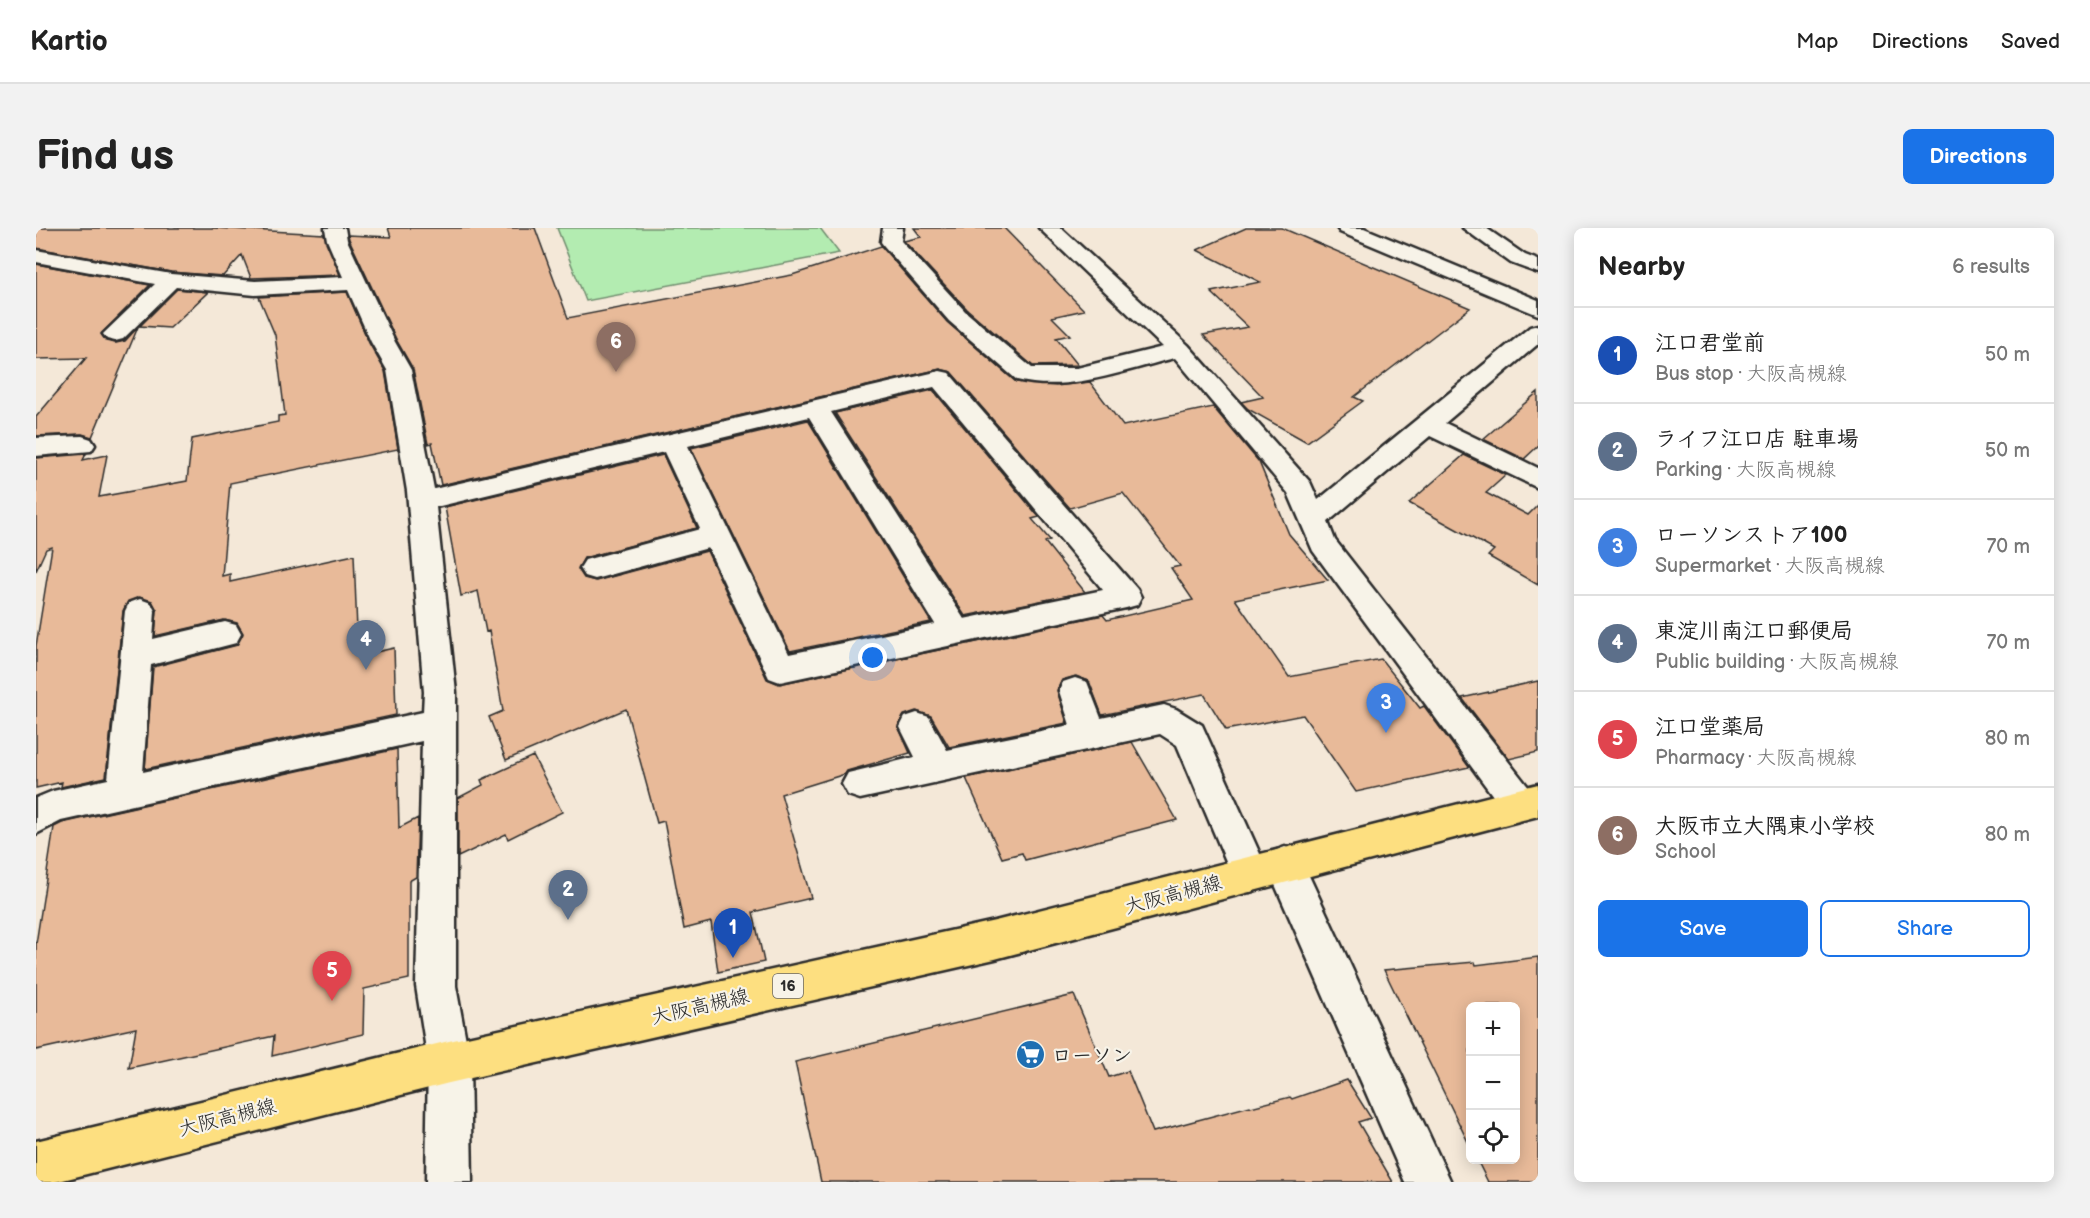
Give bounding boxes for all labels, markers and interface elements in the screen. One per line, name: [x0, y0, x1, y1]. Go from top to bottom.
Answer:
text: Kartio: [30, 25, 108, 58]
text: Map: [1796, 29, 1839, 54]
text: Directions: [1872, 29, 1968, 54]
text: Saved: [2001, 29, 2060, 54]
button: Directions: [1903, 129, 2054, 184]
text: Find us: [36, 131, 174, 182]
text: Nearby: [1598, 252, 1685, 283]
text: 6 results: [1952, 255, 2030, 279]
pin: 6: [596, 322, 636, 372]
text: 江口君堂前: [1655, 330, 1765, 357]
text: 1: [1613, 343, 1622, 367]
text: 50 m: [1985, 343, 2030, 367]
text: Bus stop · 大阪高槻線: [1655, 362, 1847, 386]
text: ライフ江口店 駐車場: [1655, 426, 1859, 453]
text: 2: [1612, 439, 1623, 463]
text: 50 m: [1985, 439, 2030, 463]
text: Parking · 大阪高槻線: [1655, 458, 1836, 482]
text: ローソンストア100: [1655, 522, 1847, 549]
text: 3: [1612, 535, 1623, 559]
text: 70 m: [1986, 535, 2030, 559]
text: Supermarket · 大阪高槻線: [1655, 554, 1885, 578]
text: 東淀川南江口郵便局: [1655, 618, 1853, 645]
pin: 4: [346, 620, 386, 670]
text: 4: [1612, 631, 1623, 655]
text: 70 m: [1986, 631, 2030, 655]
your location: [858, 643, 887, 672]
text: Public building · 大阪高槻線: [1655, 650, 1898, 674]
pin: 3: [1366, 684, 1406, 733]
text: 江口堂薬局: [1655, 714, 1765, 741]
text: 5: [1612, 727, 1623, 751]
text: 80 m: [1985, 727, 2030, 751]
text: Pharmacy · 大阪高槻線: [1655, 746, 1856, 770]
text: 大阪市立大隅東小学校: [1655, 813, 1875, 840]
text: 6: [1611, 823, 1624, 847]
text: 80 m: [1985, 823, 2030, 847]
text: School: [1655, 840, 1716, 864]
pin: 2: [548, 870, 588, 920]
street label: 大阪高槻線: [1122, 870, 1225, 919]
button: Save: [1598, 900, 1808, 957]
button: Share: [1820, 900, 2030, 957]
pin: 1: [714, 908, 752, 958]
pin: 5: [312, 952, 352, 1001]
road number: 16: [773, 974, 803, 998]
street label: 大阪高槻線: [649, 984, 752, 1030]
map controls: [1466, 1002, 1520, 1164]
button: +: [1466, 1002, 1520, 1056]
supermarket icon: ローソン: [1015, 1039, 1047, 1071]
place label: ローソン: [1052, 1044, 1132, 1068]
button: −: [1466, 1056, 1520, 1110]
street label: 大阪高槻線: [176, 1094, 279, 1142]
button: locate: [1466, 1110, 1520, 1164]

